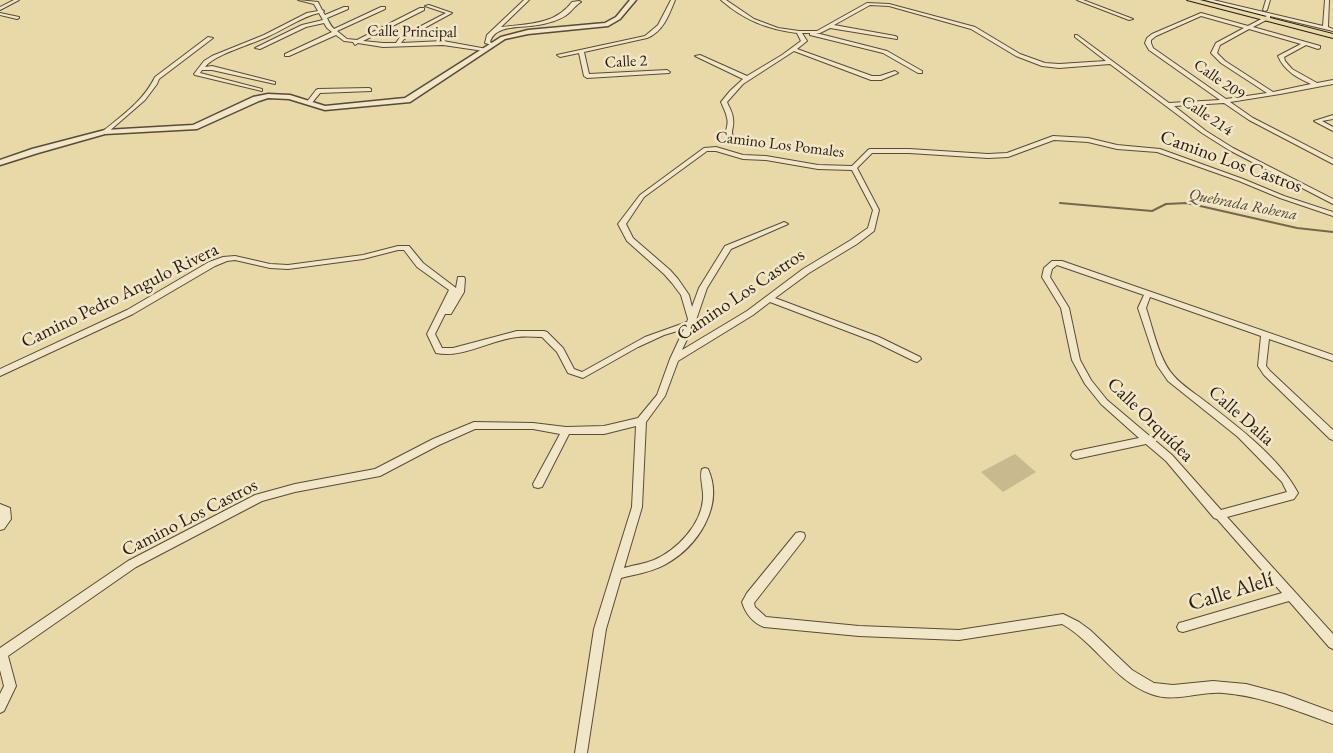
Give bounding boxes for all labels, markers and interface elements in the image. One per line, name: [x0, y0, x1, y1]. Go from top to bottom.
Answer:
street label: Calle Principal: [367, 22, 457, 42]
street label: Calle 2: [604, 51, 648, 73]
street label: Calle 209: [1190, 56, 1248, 104]
street label: Calle 214: [1178, 92, 1236, 140]
street label: Camino Los Castros: [1157, 126, 1305, 198]
street label: Camino Los Pomales: [715, 128, 845, 162]
water label: Quebrada Rohena: [1187, 185, 1299, 225]
street label: Camino Pedro Angulo Rivera: [18, 238, 222, 354]
street label: Camino Los Castros: [673, 244, 809, 346]
street label: Calle Orquídea: [1102, 373, 1198, 467]
street label: Calle Dalia: [1203, 381, 1279, 451]
street label: Camino Los Castros: [118, 474, 262, 562]
street label: Calle Alelí: [1185, 567, 1277, 617]

